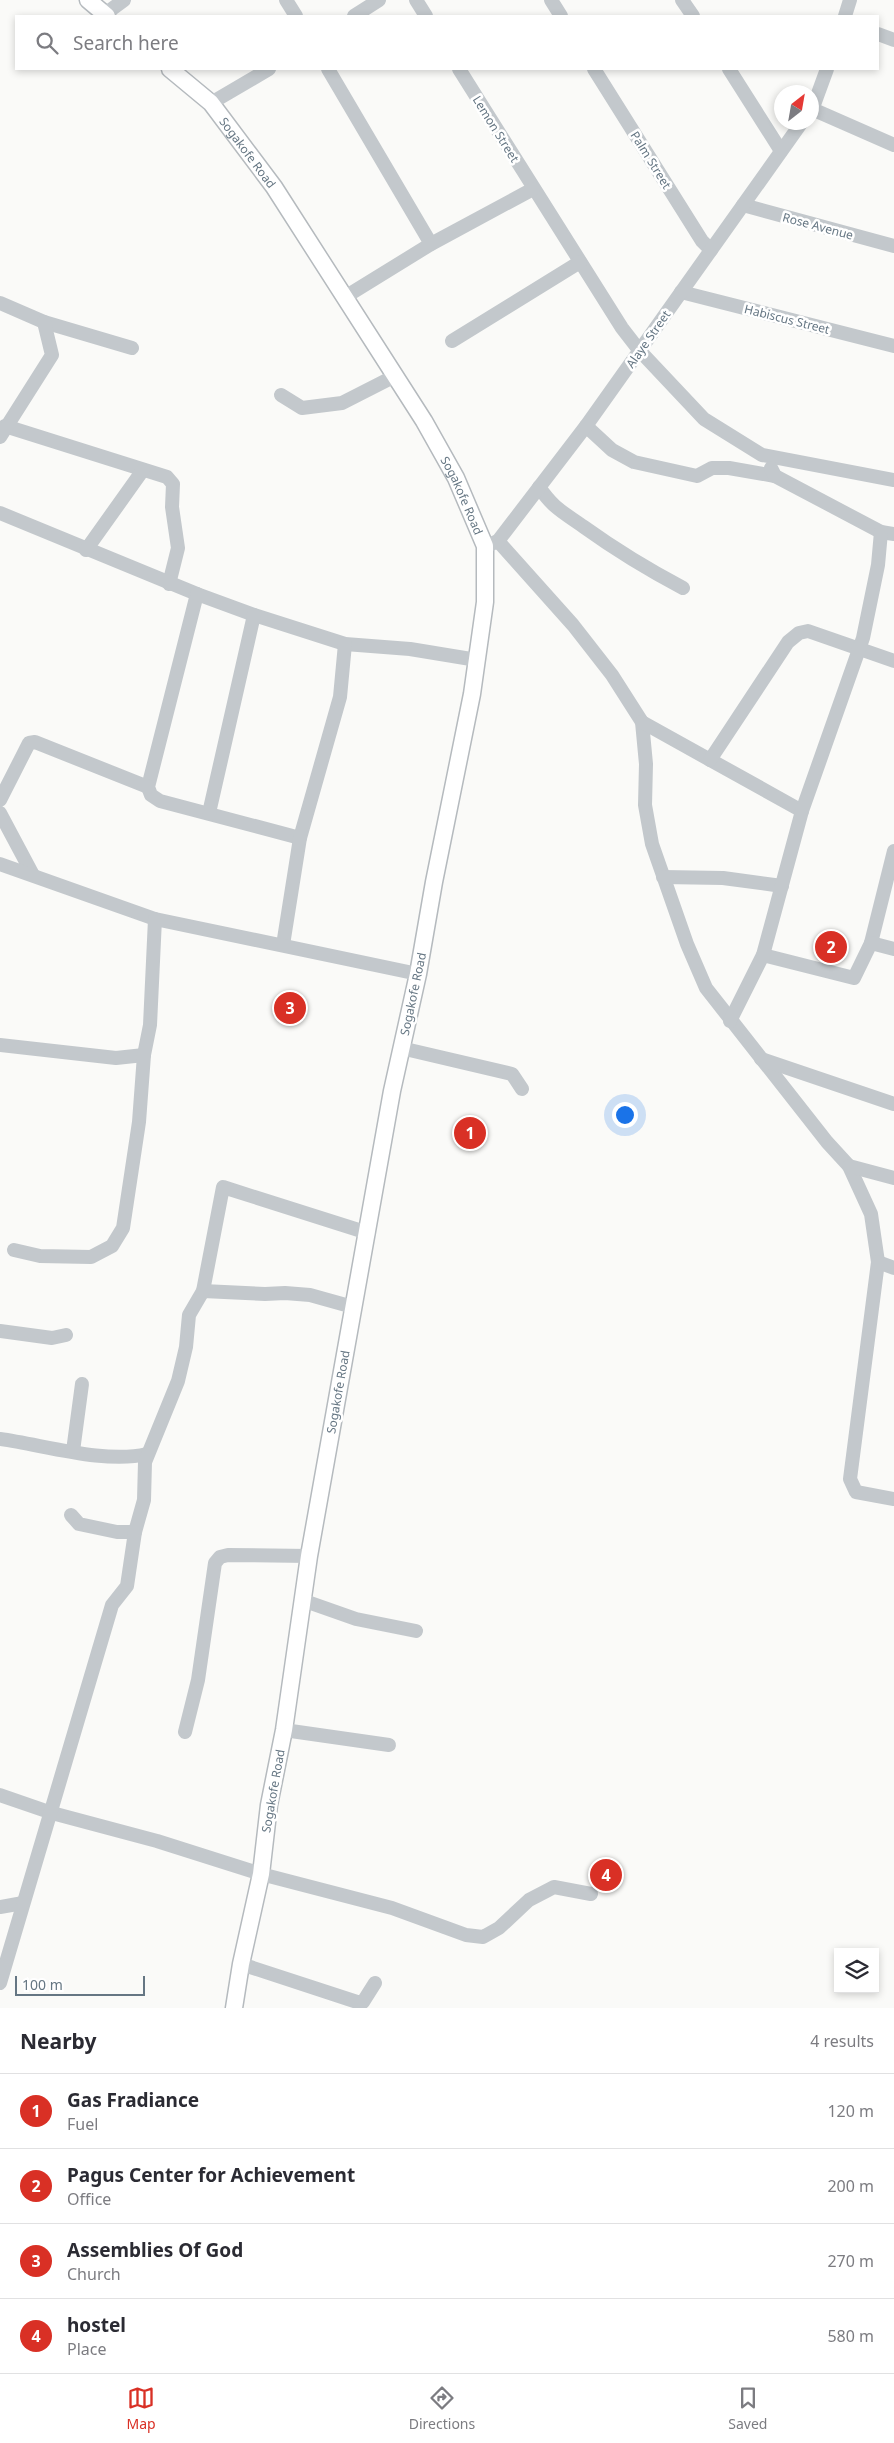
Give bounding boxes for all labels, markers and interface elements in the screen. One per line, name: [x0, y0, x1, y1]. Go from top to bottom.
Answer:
search box: [15, 15, 879, 70]
icon: search: [33, 29, 61, 57]
text: Search here: [73, 30, 179, 56]
north arrow: [774, 85, 819, 130]
street label: Lemon Street: [469, 92, 524, 166]
street label: Sogakofe Road: [216, 113, 280, 191]
street label: Palm Street: [627, 128, 676, 193]
street label: Rose Avenue: [781, 208, 855, 244]
street label: Habiscus Street: [743, 300, 832, 338]
street label: Alaye Street: [622, 306, 675, 371]
street label: Sogakofe Road: [437, 453, 488, 537]
pin: 2: [815, 928, 847, 966]
street label: Sogakofe Road: [396, 951, 430, 1037]
pin: 3: [274, 989, 306, 1027]
your location: [612, 1102, 638, 1128]
pin: 1: [454, 1114, 486, 1152]
street label: Sogakofe Road: [322, 1349, 354, 1435]
street label: Sogakofe Road: [257, 1748, 289, 1834]
pin: 4: [590, 1856, 622, 1894]
map controls: [834, 1948, 879, 1993]
button: layers: [834, 1948, 879, 1993]
scale bar: [15, 1973, 145, 1996]
text: 100 m: [22, 1975, 63, 1994]
text: Nearby: [20, 2027, 96, 2055]
text: 4 results: [810, 2030, 874, 2052]
text: Gas Fradiance: [67, 2087, 199, 2113]
text: 1: [31, 2100, 41, 2122]
text: 120 m: [827, 2100, 874, 2122]
text: Fuel: [67, 2113, 98, 2135]
text: Pagus Center for Achievement: [67, 2162, 355, 2188]
text: 2: [31, 2175, 41, 2197]
text: 200 m: [827, 2175, 874, 2197]
text: Office: [67, 2188, 111, 2210]
text: Assemblies Of God: [67, 2237, 243, 2263]
text: 3: [31, 2250, 41, 2272]
text: 270 m: [827, 2250, 874, 2272]
text: Church: [67, 2263, 121, 2285]
text: hostel: [67, 2312, 126, 2338]
text: 4: [31, 2325, 41, 2347]
text: 580 m: [827, 2325, 874, 2347]
text: Place: [67, 2338, 107, 2360]
tab: Map: [127, 2384, 156, 2433]
tab: Directions: [409, 2384, 475, 2433]
tab: Saved: [728, 2384, 767, 2433]

